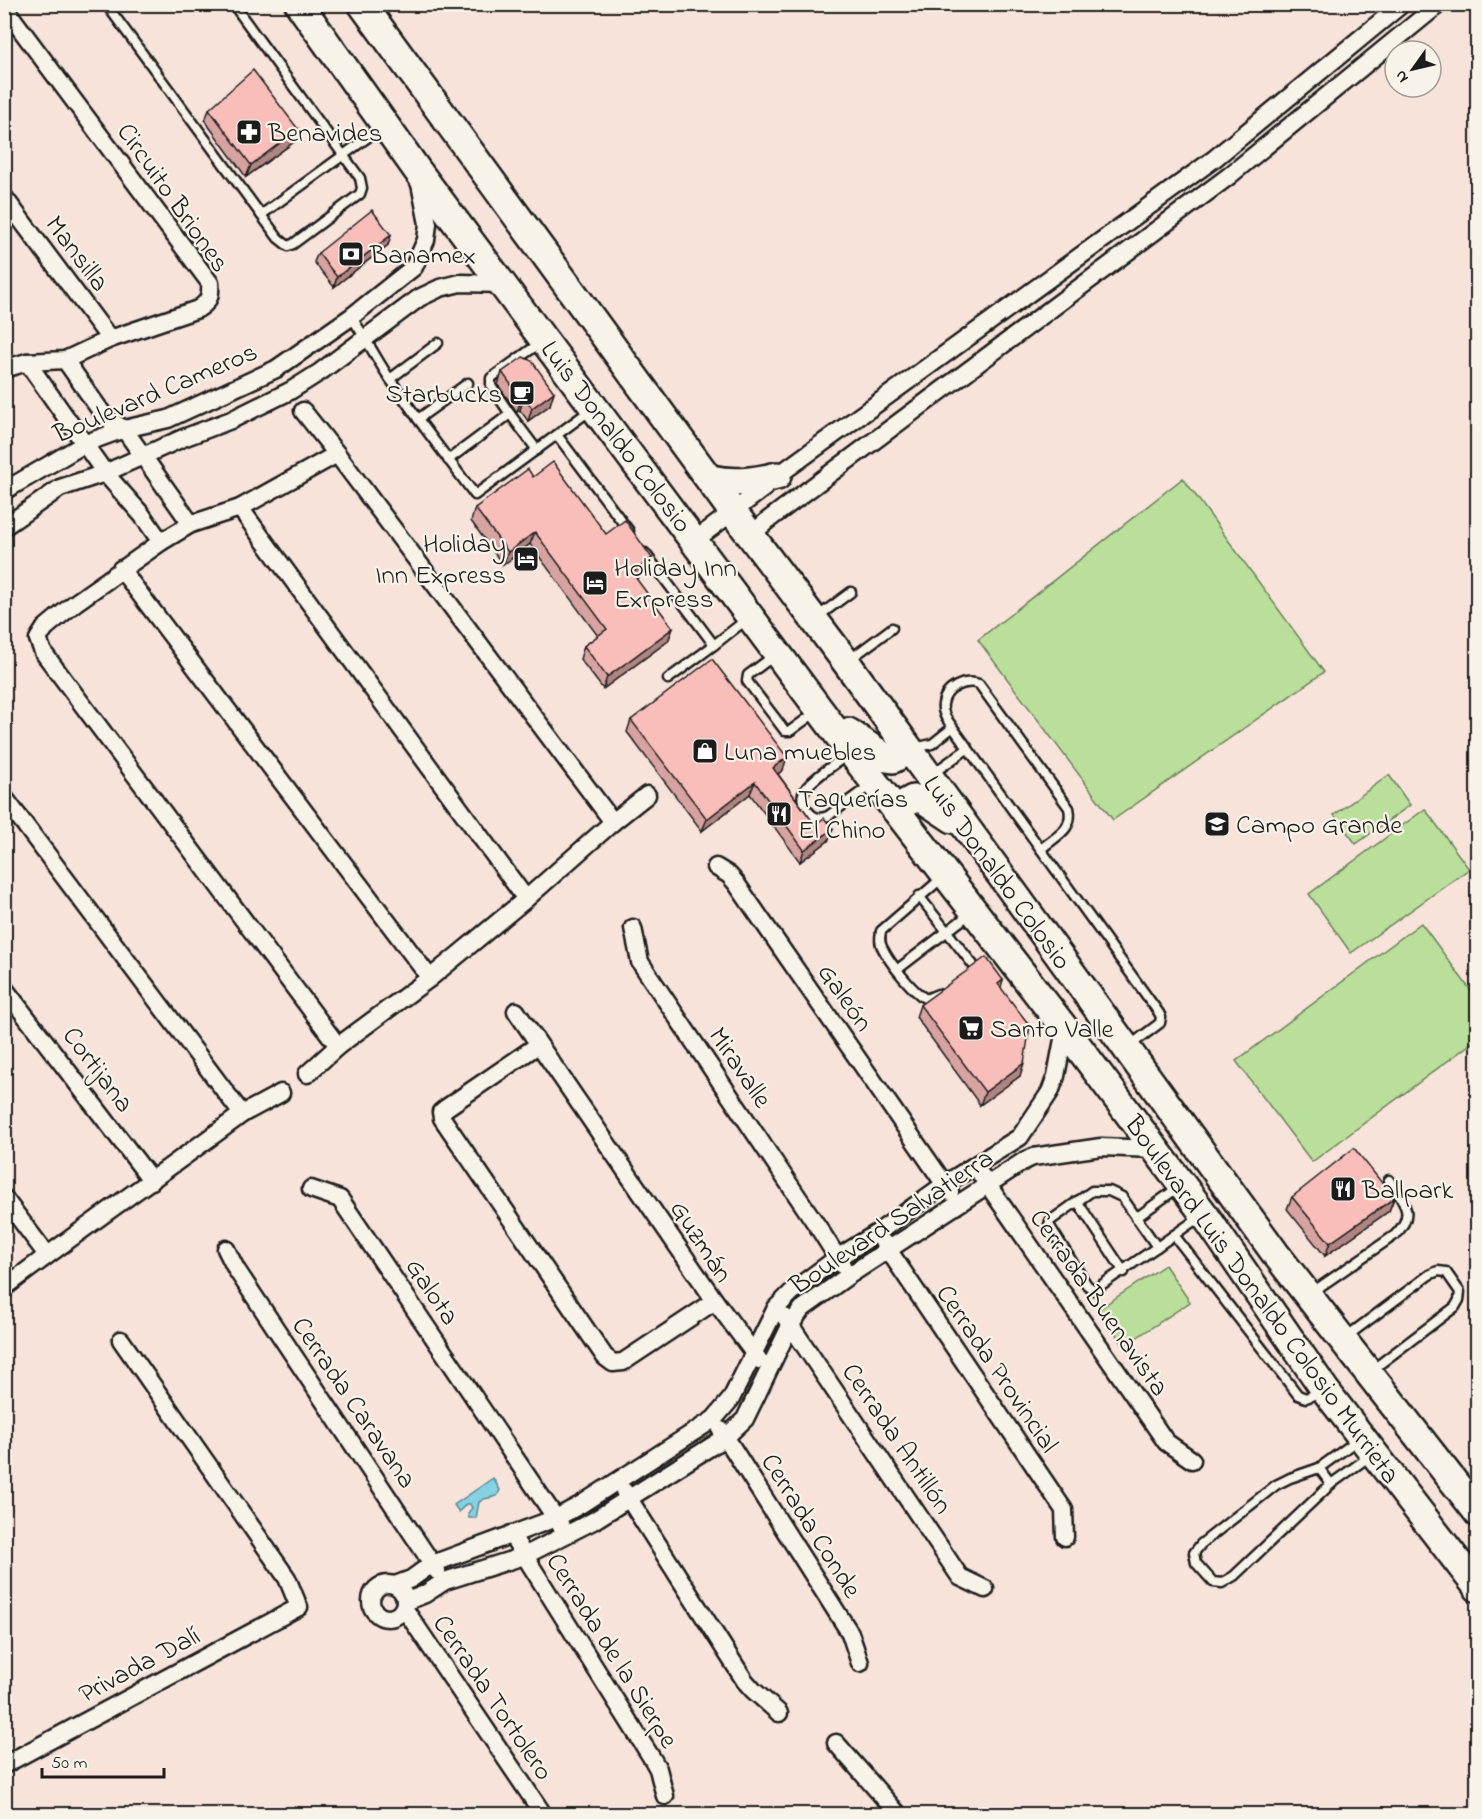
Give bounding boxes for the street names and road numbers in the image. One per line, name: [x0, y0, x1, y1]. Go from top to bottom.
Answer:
street label: Circuito Briones: [106, 116, 238, 281]
street label: Mansilla: [34, 208, 118, 301]
street label: Luis Donaldo Colosio: [530, 333, 700, 542]
street label: Boulevard Cameros: [47, 334, 264, 455]
street label: Luis Donaldo Colosio: [912, 768, 1080, 979]
street label: Galeón: [806, 956, 882, 1041]
street label: Cortijana: [52, 1019, 142, 1122]
street label: Miravalle: [697, 1020, 781, 1118]
street label: Boulevard Luis Donaldo Colosio Murrieta: [1113, 1107, 1408, 1493]
street label: Boulevard Salvatierra: [782, 1140, 1002, 1306]
street label: Guzmán: [659, 1193, 741, 1291]
street label: Cerrada Buenavista: [1019, 1202, 1177, 1405]
street label: Galota: [394, 1251, 468, 1334]
street label: Cerrada Provincial: [925, 1277, 1067, 1461]
street label: Cerrada Caravana: [281, 1310, 425, 1497]
street label: Cerrada Antillón: [831, 1356, 961, 1523]
street label: Cerrada Conde: [750, 1446, 870, 1607]
street label: Cerrada de la Sierpe: [535, 1546, 687, 1757]
street label: Cerrada Tortolero: [422, 1608, 562, 1789]
street label: Privada Dalí: [73, 1618, 208, 1715]

